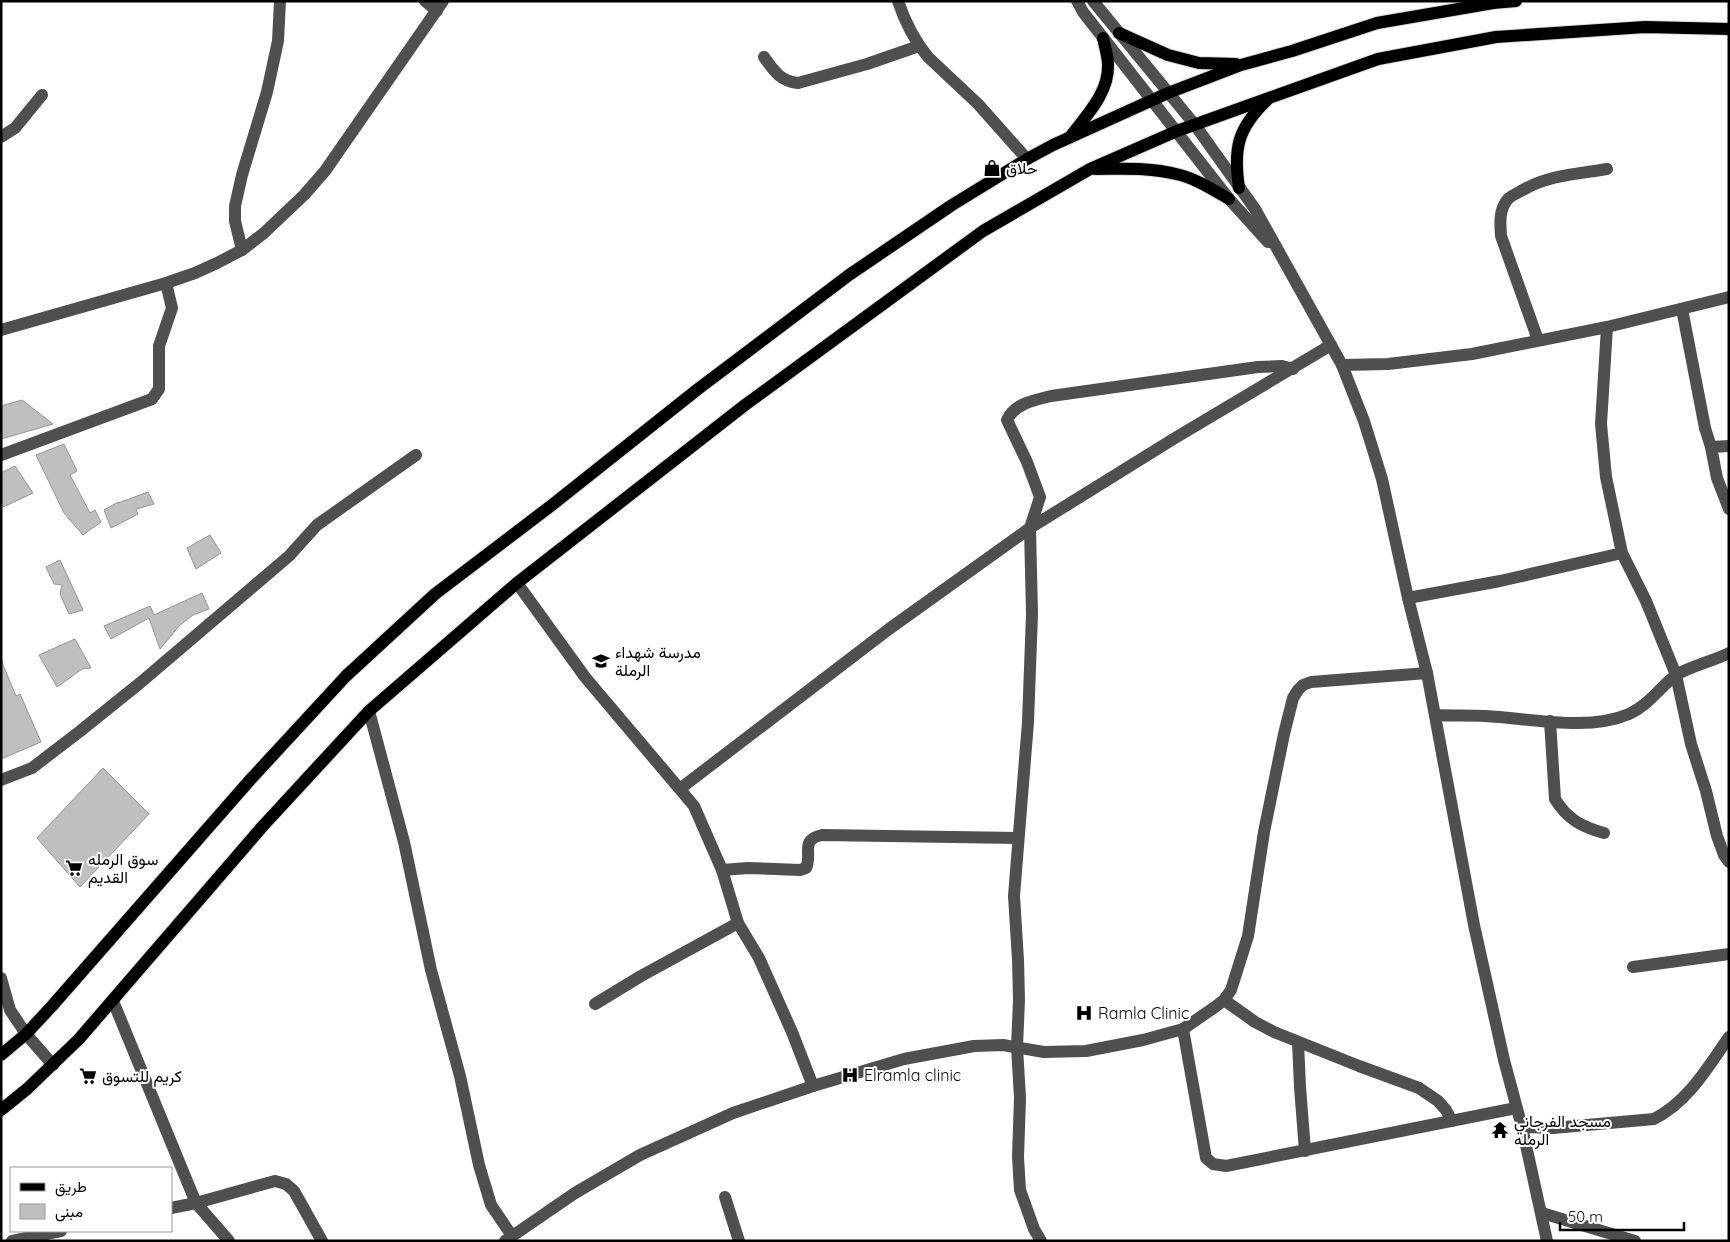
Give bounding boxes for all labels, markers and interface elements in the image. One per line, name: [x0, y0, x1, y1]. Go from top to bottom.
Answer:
shop icon: حلاق: [982, 158, 1002, 178]
place label: حلاق: [1006, 158, 1038, 178]
place label: مدرسة شهداء الرملة: [615, 642, 701, 681]
school or university icon: مدرسة شهداء الرملة: [591, 651, 611, 671]
place label: سوق الرمله القديم: [88, 849, 158, 888]
supermarket icon: سوق الرمله القديم: [64, 858, 84, 878]
hospital icon: Ramla Clinic: [1074, 1003, 1094, 1023]
place label: Ramla Clinic: [1098, 1003, 1189, 1023]
hospital icon: Elramla clinic: [840, 1065, 860, 1085]
place label: Elramla clinic: [864, 1065, 961, 1085]
supermarket icon: كريم للتسوق: [78, 1066, 98, 1086]
place label: كريم للتسوق: [102, 1066, 182, 1087]
place label: مسجد الفرجاني الرمله: [1514, 1111, 1611, 1150]
temple icon: مسجد الفرجاني الرمله: [1490, 1120, 1510, 1140]
legend: [10, 1167, 172, 1232]
text: طريق: [55, 1177, 87, 1197]
scale bar: [1560, 1200, 1684, 1232]
text: مبنى: [55, 1202, 83, 1222]
text: 50 m: [1568, 1207, 1603, 1226]

